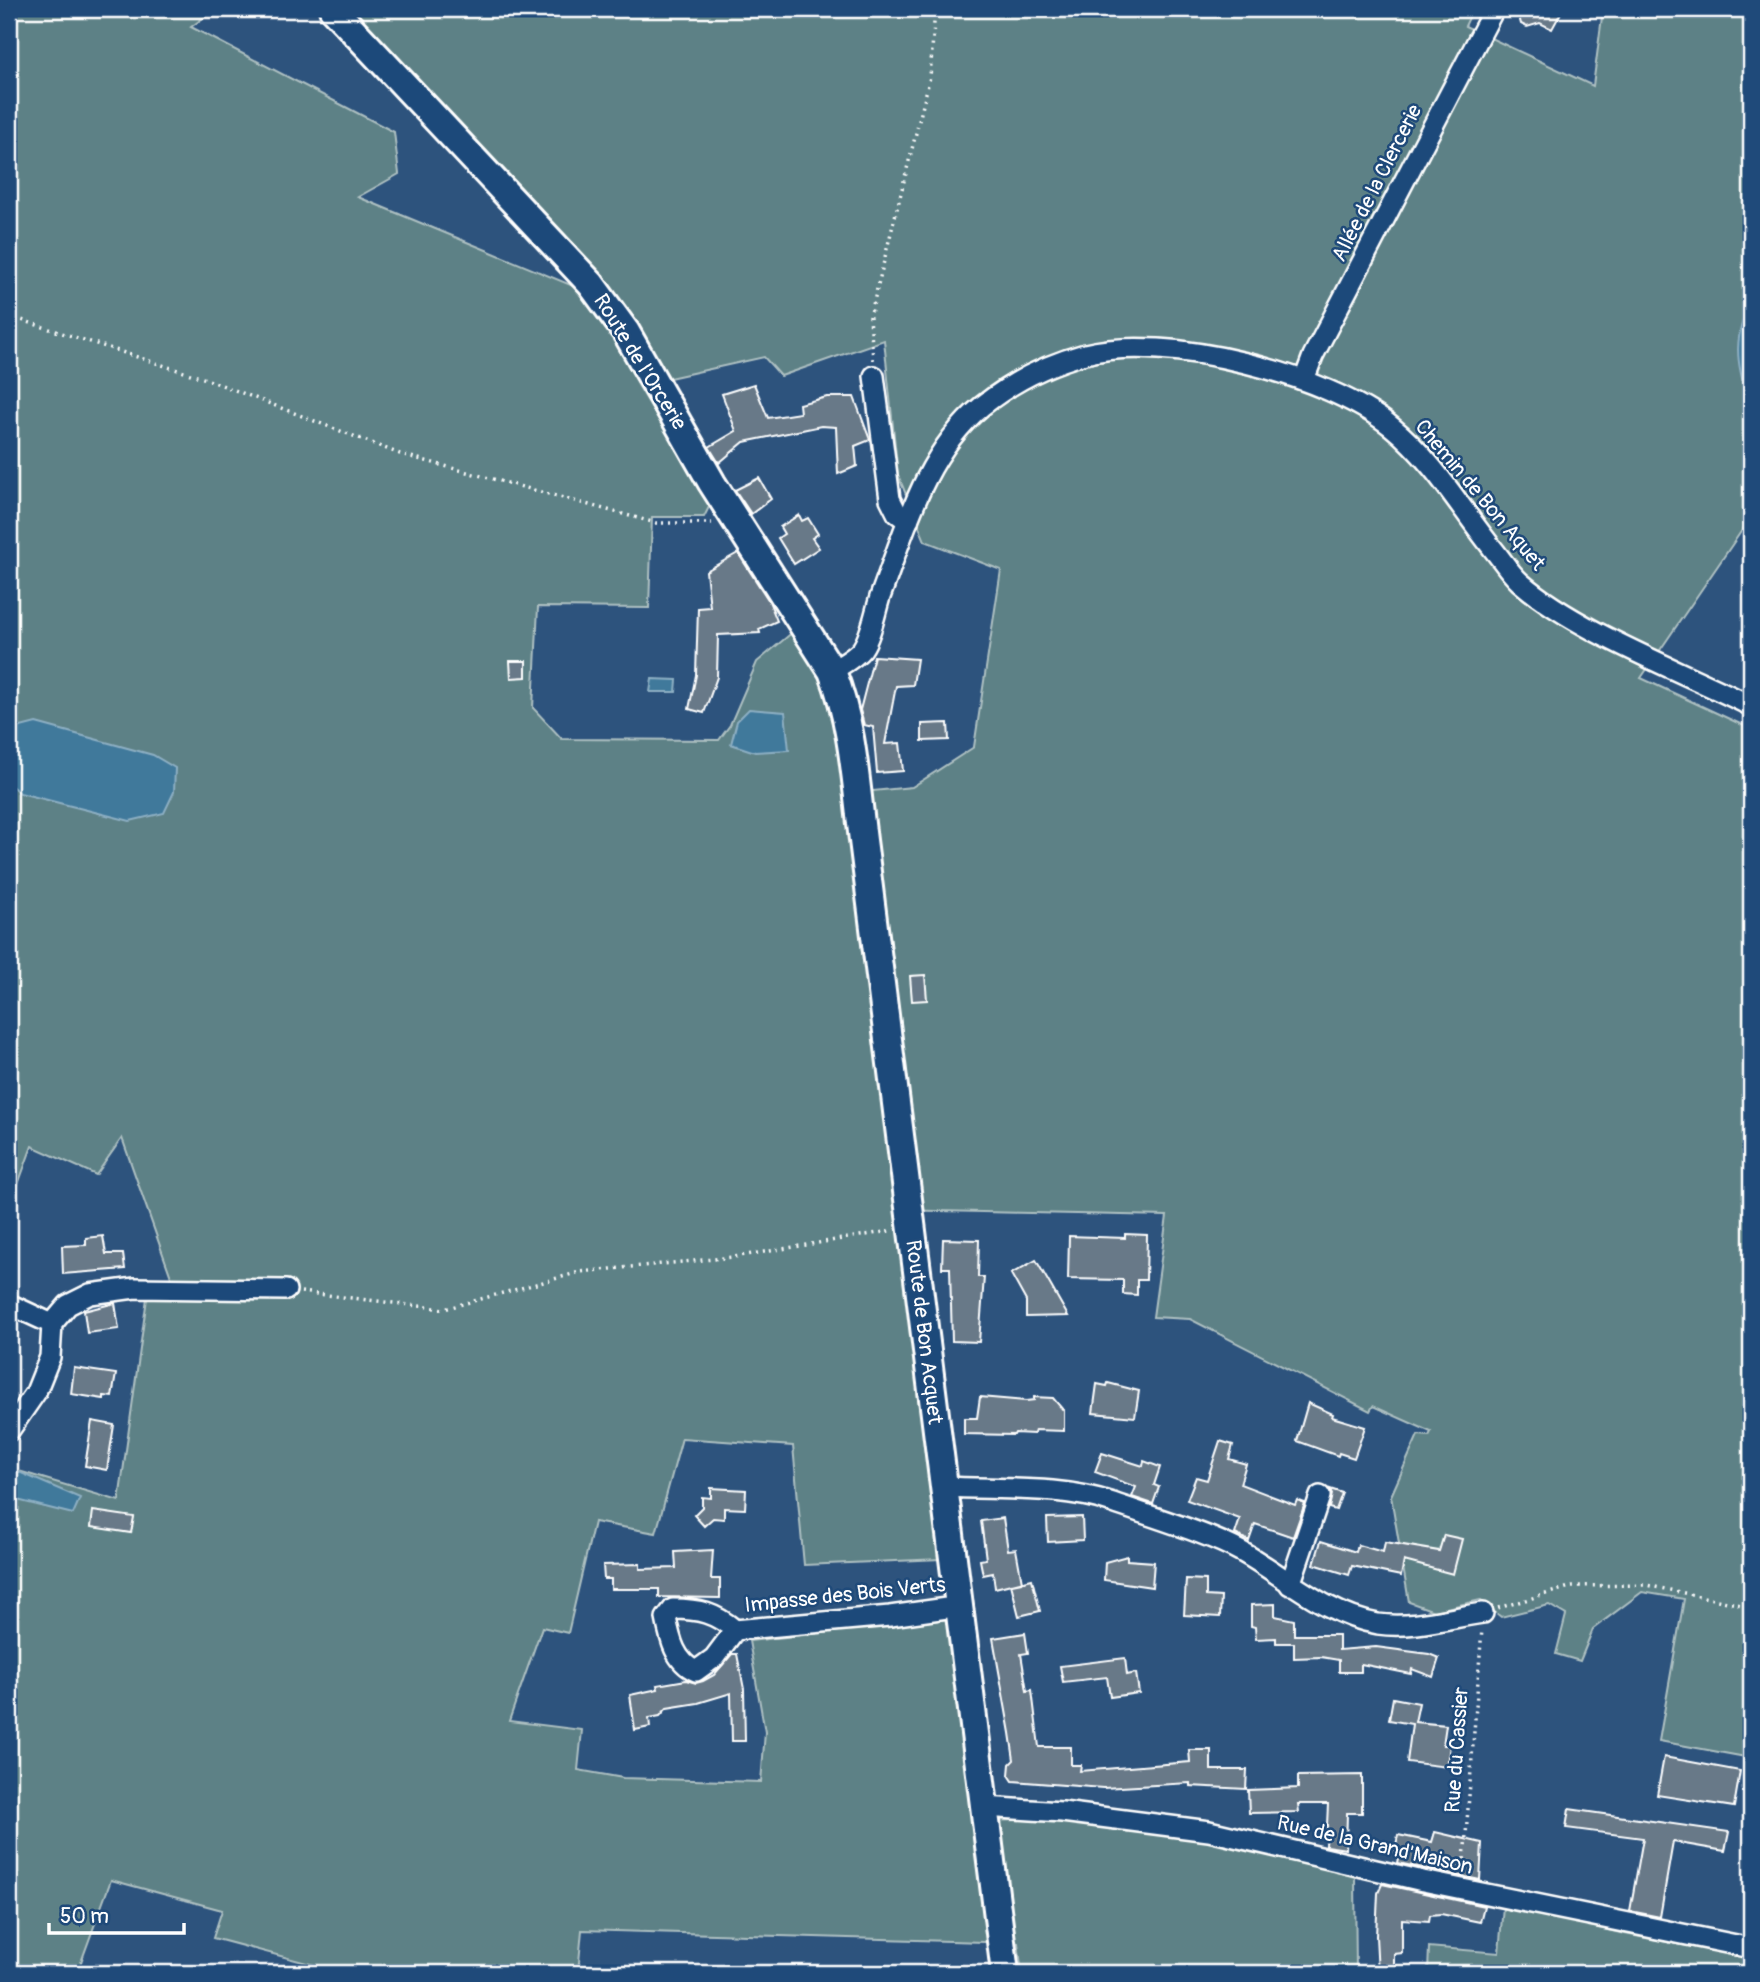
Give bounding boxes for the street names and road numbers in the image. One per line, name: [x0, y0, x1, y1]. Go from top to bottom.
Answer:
street label: Allée de la Clercerie: [1326, 99, 1429, 266]
street label: Route de l'Orcerie: [587, 289, 693, 436]
street label: Chemin de Bon Aquet: [1409, 414, 1551, 577]
street label: Route de Bon Acquet: [899, 1238, 949, 1426]
street label: Impasse des Bois Verts: [743, 1571, 947, 1619]
street label: Rue du Cassier: [1439, 1686, 1475, 1814]
street label: Rue de la Grand'Maison: [1274, 1809, 1476, 1881]

